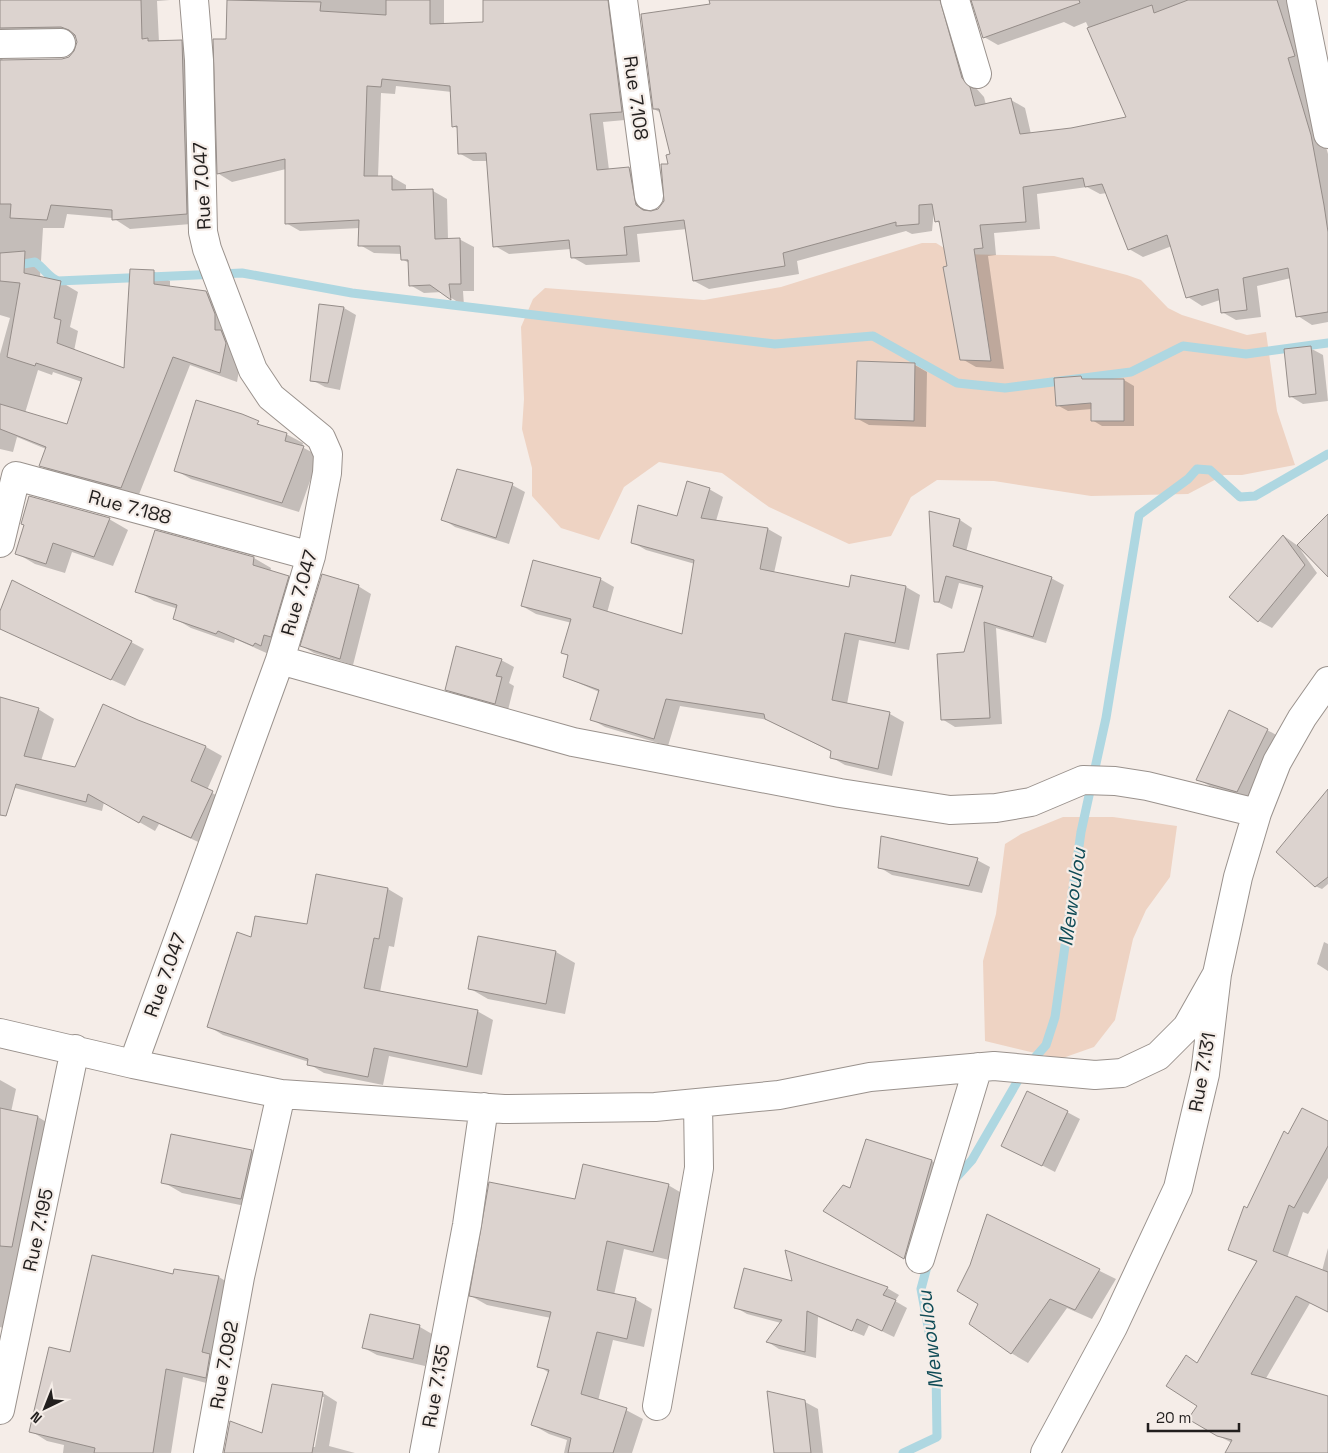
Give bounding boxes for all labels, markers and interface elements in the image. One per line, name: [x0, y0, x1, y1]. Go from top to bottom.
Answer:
street label: Rue 7.108: [618, 54, 654, 142]
street label: Rue 7.047: [187, 141, 217, 231]
street label: Rue 7.188: [86, 484, 174, 530]
street label: Rue 7.047: [275, 547, 323, 639]
water label: Mewoulou: [1052, 844, 1092, 948]
street label: Rue 7.047: [138, 929, 192, 1021]
street label: Rue 7.131: [1183, 1030, 1221, 1114]
street label: Rue 7.195: [17, 1186, 59, 1274]
water label: Mewoulou: [911, 1288, 949, 1391]
street label: Rue 7.092: [204, 1319, 244, 1411]
street label: Rue 7.135: [416, 1342, 456, 1430]
north arrow: [20, 1383, 70, 1433]
scale bar: [1148, 1400, 1239, 1432]
text: N: [27, 1408, 46, 1427]
text: 20 m: [1156, 1408, 1191, 1427]

